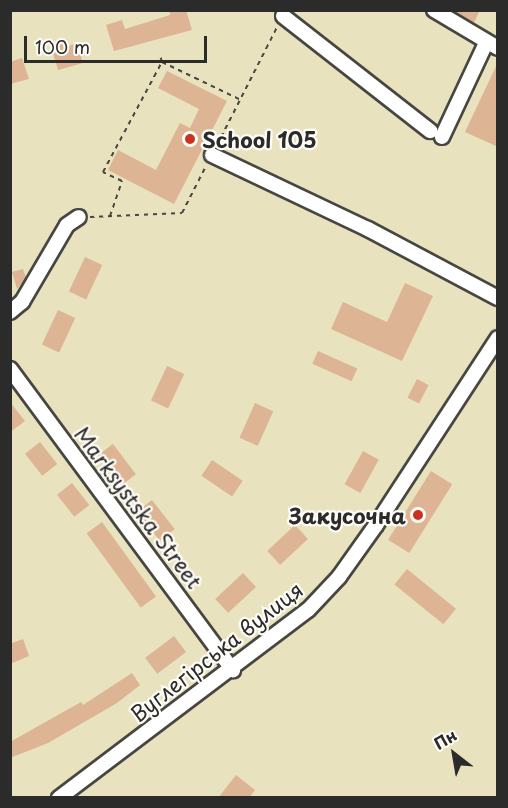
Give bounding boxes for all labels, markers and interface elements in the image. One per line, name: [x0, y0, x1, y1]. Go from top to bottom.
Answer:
scale bar: [27, 24, 210, 62]
text: 100 m: [35, 33, 90, 60]
place label: School 105: [202, 126, 317, 152]
marker: School 105: [183, 132, 197, 146]
street label: Marksystska Street: [69, 420, 209, 594]
place label: Закусочна: [289, 502, 406, 528]
marker: Закусочна: [411, 508, 425, 522]
street label: Вуглегірська вулиця: [125, 576, 307, 726]
text: Пн: [429, 722, 461, 755]
north arrow: [424, 724, 484, 784]

